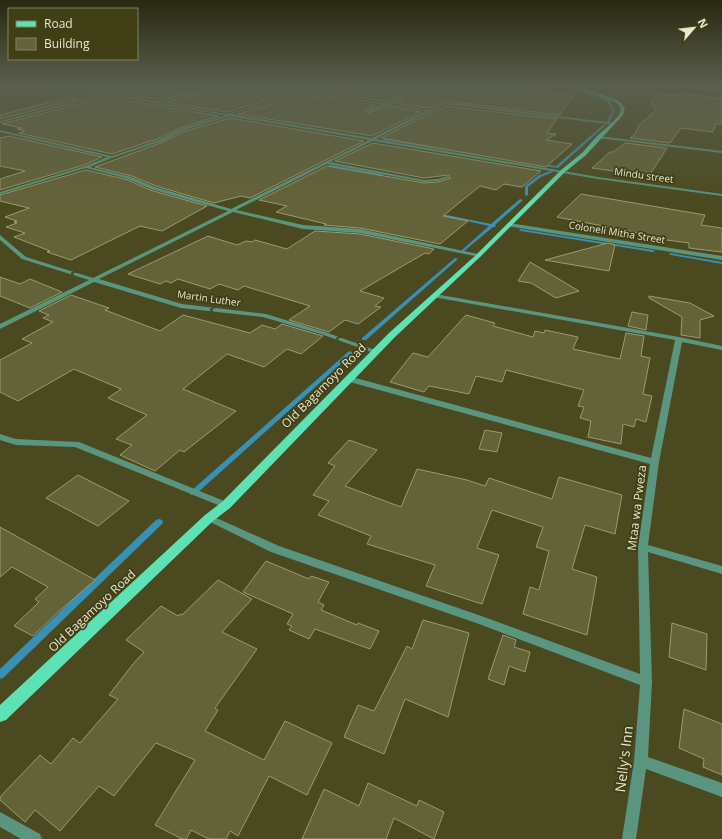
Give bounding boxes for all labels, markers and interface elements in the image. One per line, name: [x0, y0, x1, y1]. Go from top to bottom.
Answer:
legend: [8, 8, 138, 60]
north arrow: [674, 8, 714, 48]
text: Road: [44, 15, 73, 32]
text: N: [695, 16, 712, 31]
text: Building: [44, 35, 90, 52]
street label: Mindu street: [613, 164, 675, 186]
street label: Coloneli Mitha Street: [568, 217, 667, 247]
one-way arrow: [71, 270, 78, 279]
street label: Martin Luther: [176, 287, 242, 309]
one-way arrow: [210, 306, 216, 315]
one-way arrow: [336, 335, 343, 344]
street label: Old Bagamoyo Road: [277, 339, 370, 432]
street label: Mtaa wa Pweza: [623, 464, 650, 552]
street label: Old Bagamoyo Road: [44, 566, 139, 656]
street label: Nelly's Inn: [610, 725, 637, 793]

